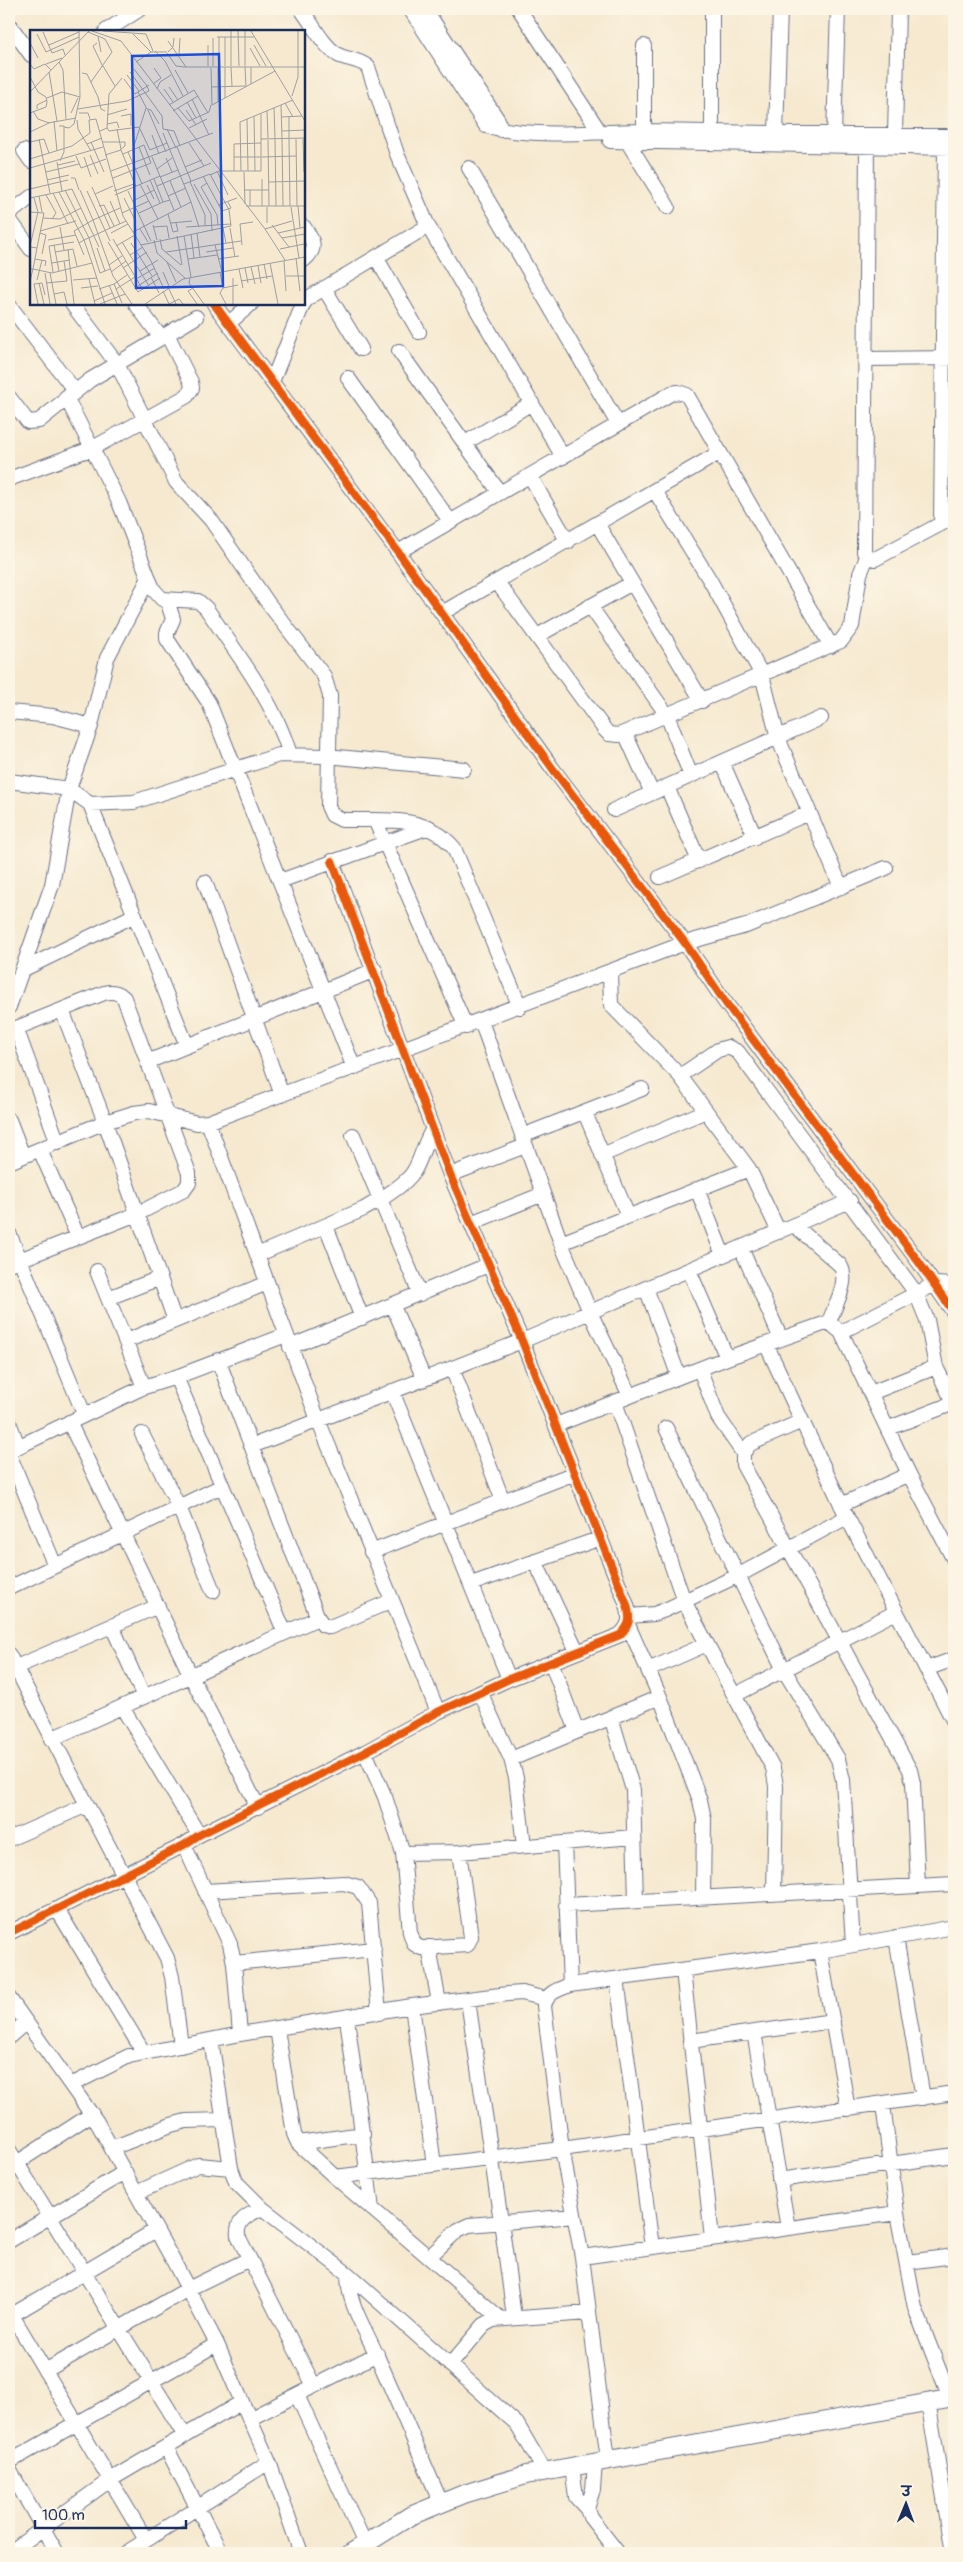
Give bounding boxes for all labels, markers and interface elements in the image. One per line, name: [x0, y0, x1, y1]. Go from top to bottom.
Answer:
inset map: [30, 30, 305, 305]
north arrow: [880, 2480, 930, 2530]
text: उ: [899, 2483, 913, 2500]
scale bar: [35, 2497, 186, 2529]
text: 100 m: [42, 2506, 85, 2525]

